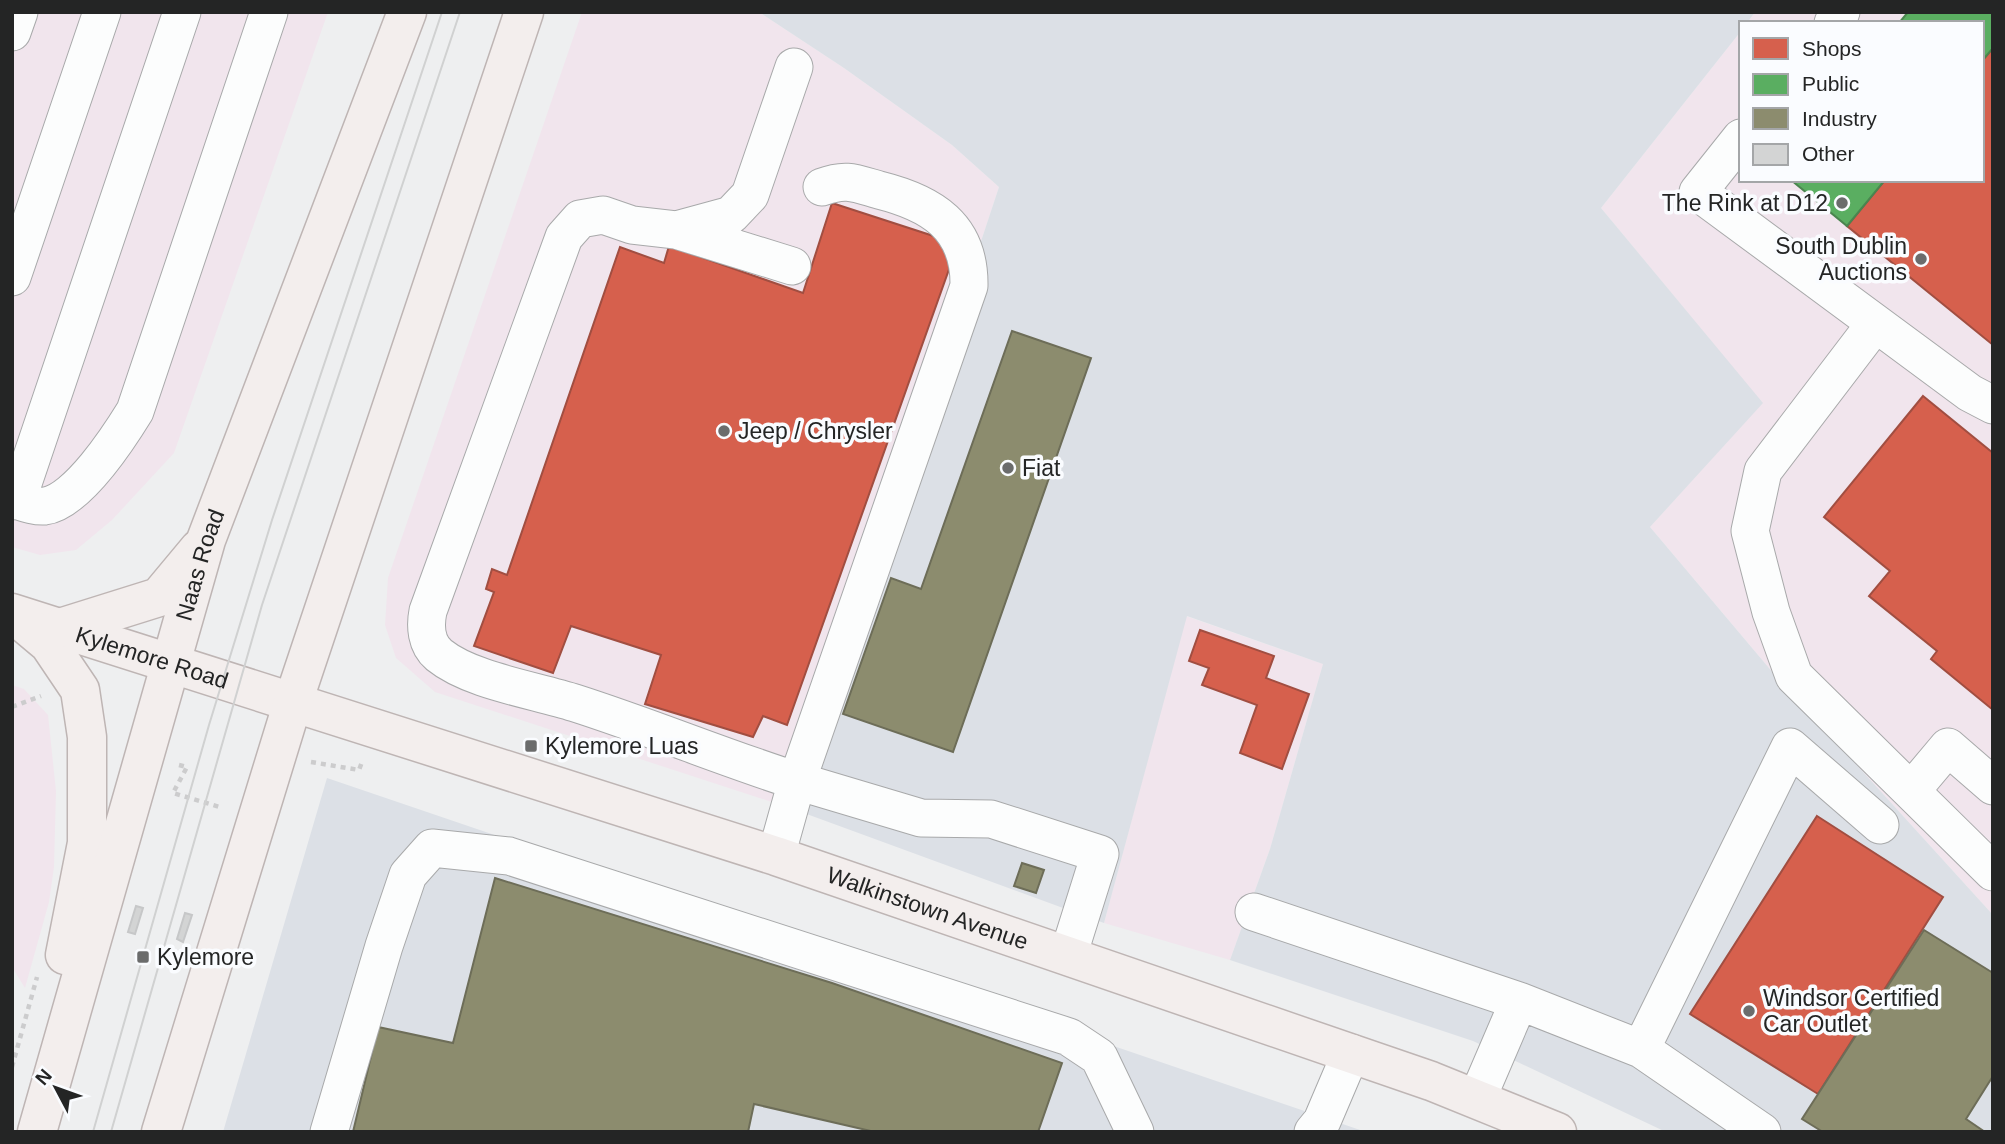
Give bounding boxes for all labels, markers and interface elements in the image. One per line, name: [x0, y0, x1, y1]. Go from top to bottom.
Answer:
legend: [1739, 21, 1984, 182]
text: Shops: [1802, 37, 1862, 60]
text: Public: [1802, 72, 1859, 95]
text: Industry: [1802, 107, 1877, 130]
text: Other: [1802, 142, 1855, 165]
place label: The Rink at D12: [1662, 190, 1828, 216]
marker: The Rink at D12: [1834, 195, 1850, 211]
place label: South Dublin Auctions: [1775, 233, 1907, 285]
marker: South Dublin Auctions: [1913, 251, 1929, 267]
place label: Jeep / Chrysler: [738, 418, 893, 444]
marker: Jeep / Chrysler: [716, 423, 732, 439]
place label: Fiat: [1022, 455, 1061, 481]
marker: Fiat: [1000, 460, 1016, 476]
street label: Naas Road: [171, 506, 230, 624]
street label: Kylemore Road: [73, 621, 232, 694]
place label: Kylemore Luas: [545, 733, 698, 759]
marker: Kylemore Luas: [523, 738, 539, 754]
street label: Walkinstown Avenue: [824, 861, 1032, 955]
place label: Kylemore: [157, 944, 254, 970]
marker: Kylemore: [135, 949, 151, 965]
place label: Windsor Certified Car Outlet: [1763, 985, 1939, 1037]
marker: Windsor Certified Car Outlet: [1741, 1003, 1757, 1019]
north arrow: [21, 1053, 91, 1123]
text: N: [31, 1065, 56, 1089]

